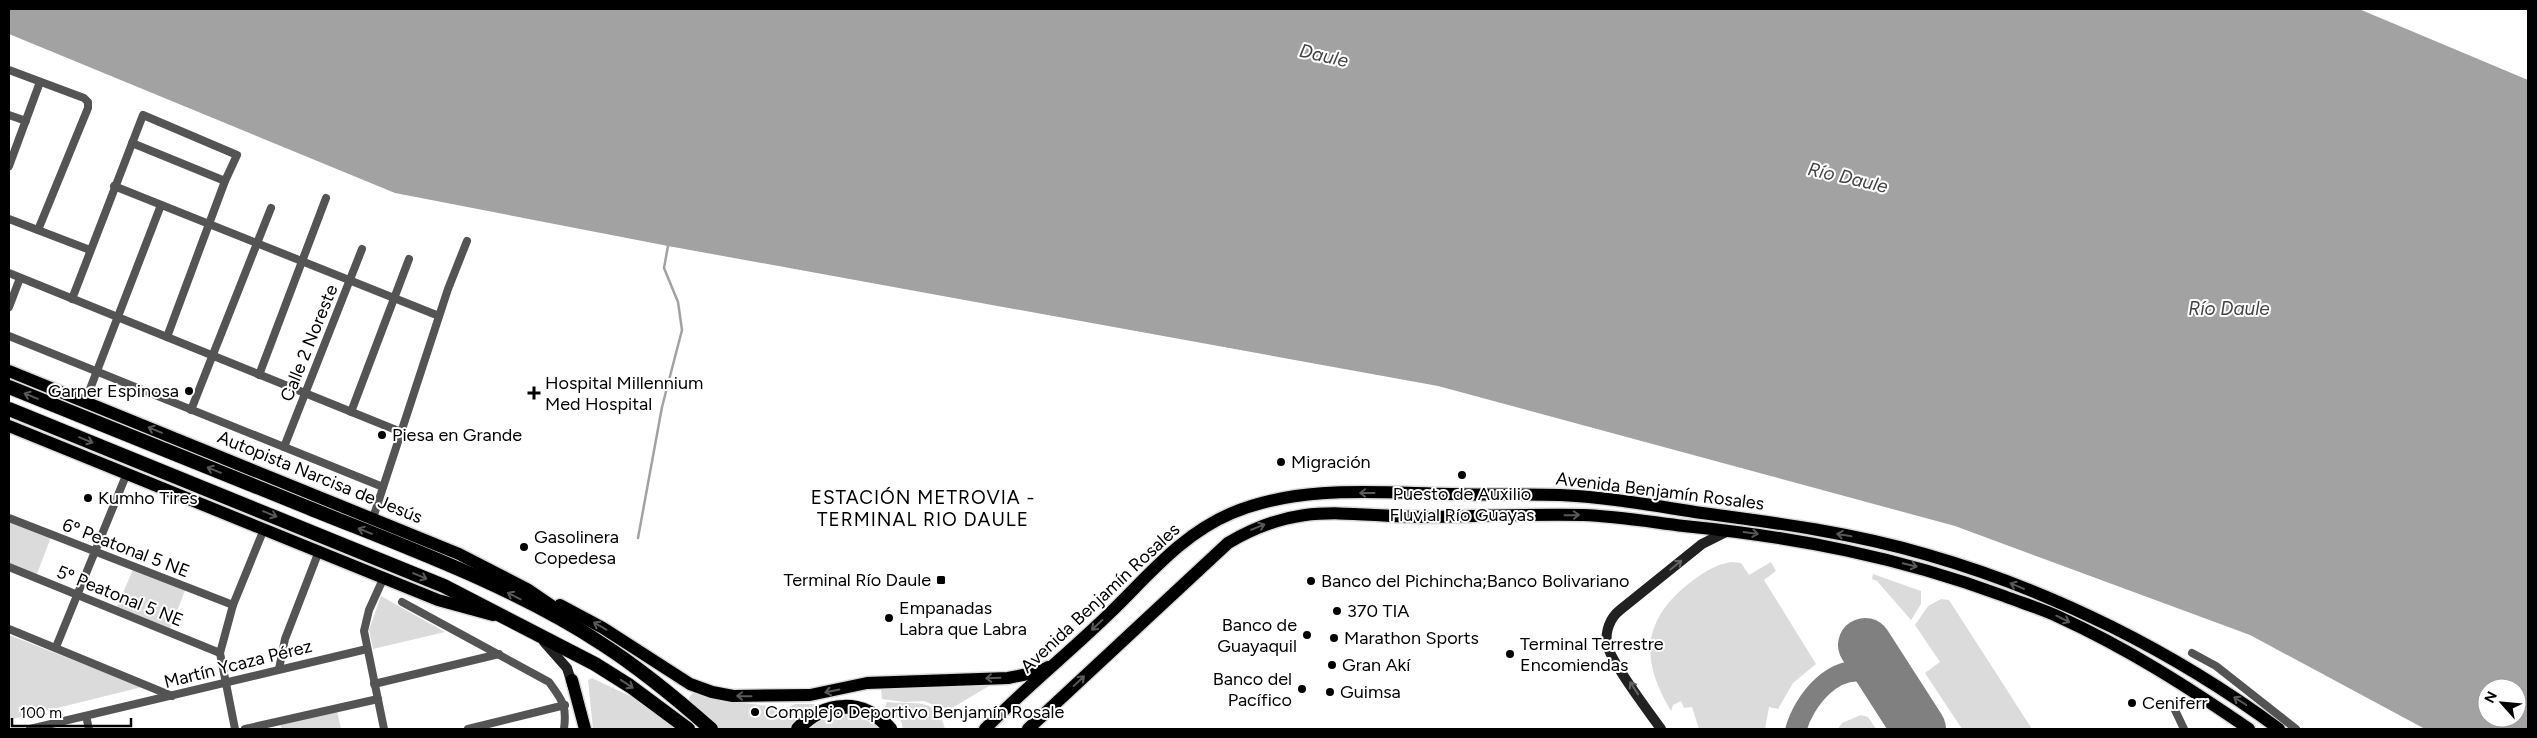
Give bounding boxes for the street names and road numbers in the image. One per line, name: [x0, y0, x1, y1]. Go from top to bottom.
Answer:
street label: Calle 2 Noreste: [276, 281, 343, 405]
street label: Autopista Narcisa de Jesús: [214, 426, 426, 528]
street label: Avenida Benjamín Rosales: [1555, 467, 1765, 515]
street label: 6º Peatonal 5 NE: [59, 514, 193, 582]
street label: Avenida Benjamín Rosales: [1016, 518, 1184, 678]
street label: 5º Peatonal 5 NE: [53, 561, 187, 631]
street label: Martín Ycaza Pérez: [162, 635, 315, 693]

